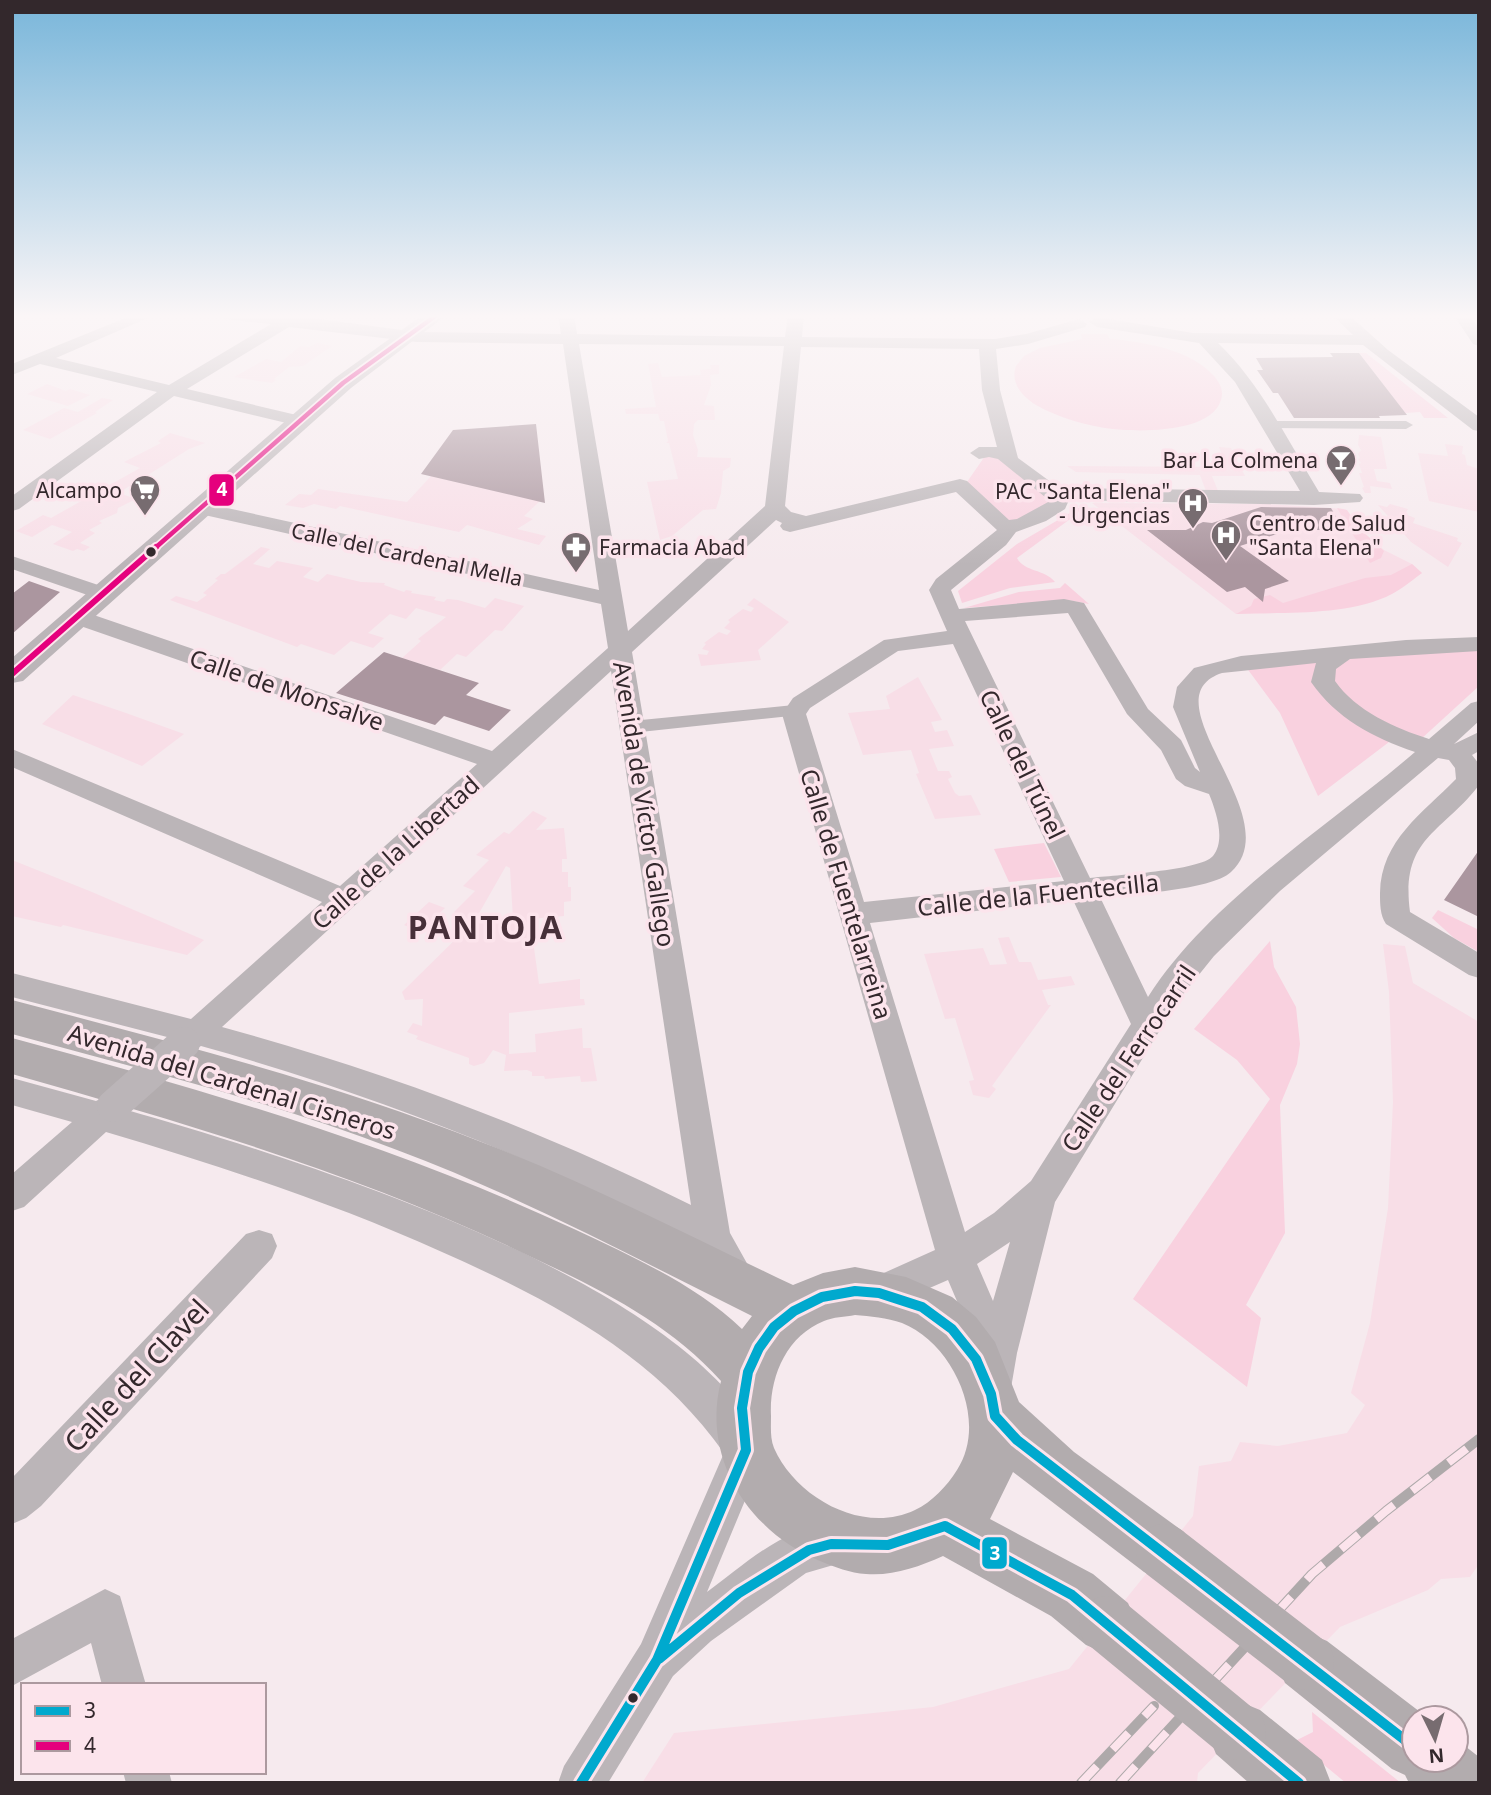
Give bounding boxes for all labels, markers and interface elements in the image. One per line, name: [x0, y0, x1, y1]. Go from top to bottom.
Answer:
bar icon: Bar La Colmena: [1324, 443, 1358, 487]
place label: Bar La Colmena: [1163, 446, 1318, 474]
supermarket icon: Alcampo: [128, 473, 162, 517]
line badge: 4: [208, 473, 235, 507]
place label: Alcampo: [36, 476, 122, 504]
text: 4: [217, 476, 228, 502]
place label: PAC "Santa Elena" - Urgencias: [995, 477, 1170, 529]
hospital icon: PAC "Santa Elena" - Urgencias: [1176, 486, 1210, 530]
place label: Centro de Salud "Santa Elena": [1249, 509, 1406, 561]
street label: Calle del Cardenal Mella: [289, 516, 525, 592]
hospital icon: Centro de Salud "Santa Elena": [1209, 518, 1243, 562]
pharmacy icon: Farmacia Abad: [559, 530, 593, 574]
place label: Farmacia Abad: [599, 533, 746, 561]
unlabelled marker: [144, 545, 158, 559]
street label: Calle de Monsalve: [186, 640, 388, 738]
street label: Avenida de Víctor Gallego: [606, 659, 684, 949]
street label: Calle del Túnel: [972, 683, 1074, 845]
street label: Calle de Fuentelarreina: [793, 765, 901, 1023]
street label: Calle de la Libertad: [304, 768, 486, 936]
street label: Calle de la Fuentecilla: [916, 865, 1160, 923]
district label: PANTOJA: [408, 905, 564, 948]
street label: Calle del Ferrocarril: [1053, 958, 1203, 1158]
street label: Avenida del Cardenal Cisneros: [64, 1015, 400, 1147]
street label: Calle del Clavel: [55, 1290, 217, 1460]
line badge: 3: [981, 1536, 1008, 1570]
text: 3: [990, 1540, 1001, 1566]
legend: [21, 1683, 266, 1774]
unlabelled marker: [626, 1691, 640, 1705]
text: 3: [84, 1696, 96, 1724]
north arrow: [1400, 1704, 1470, 1774]
text: 4: [84, 1731, 96, 1759]
text: N: [1428, 1742, 1445, 1770]

